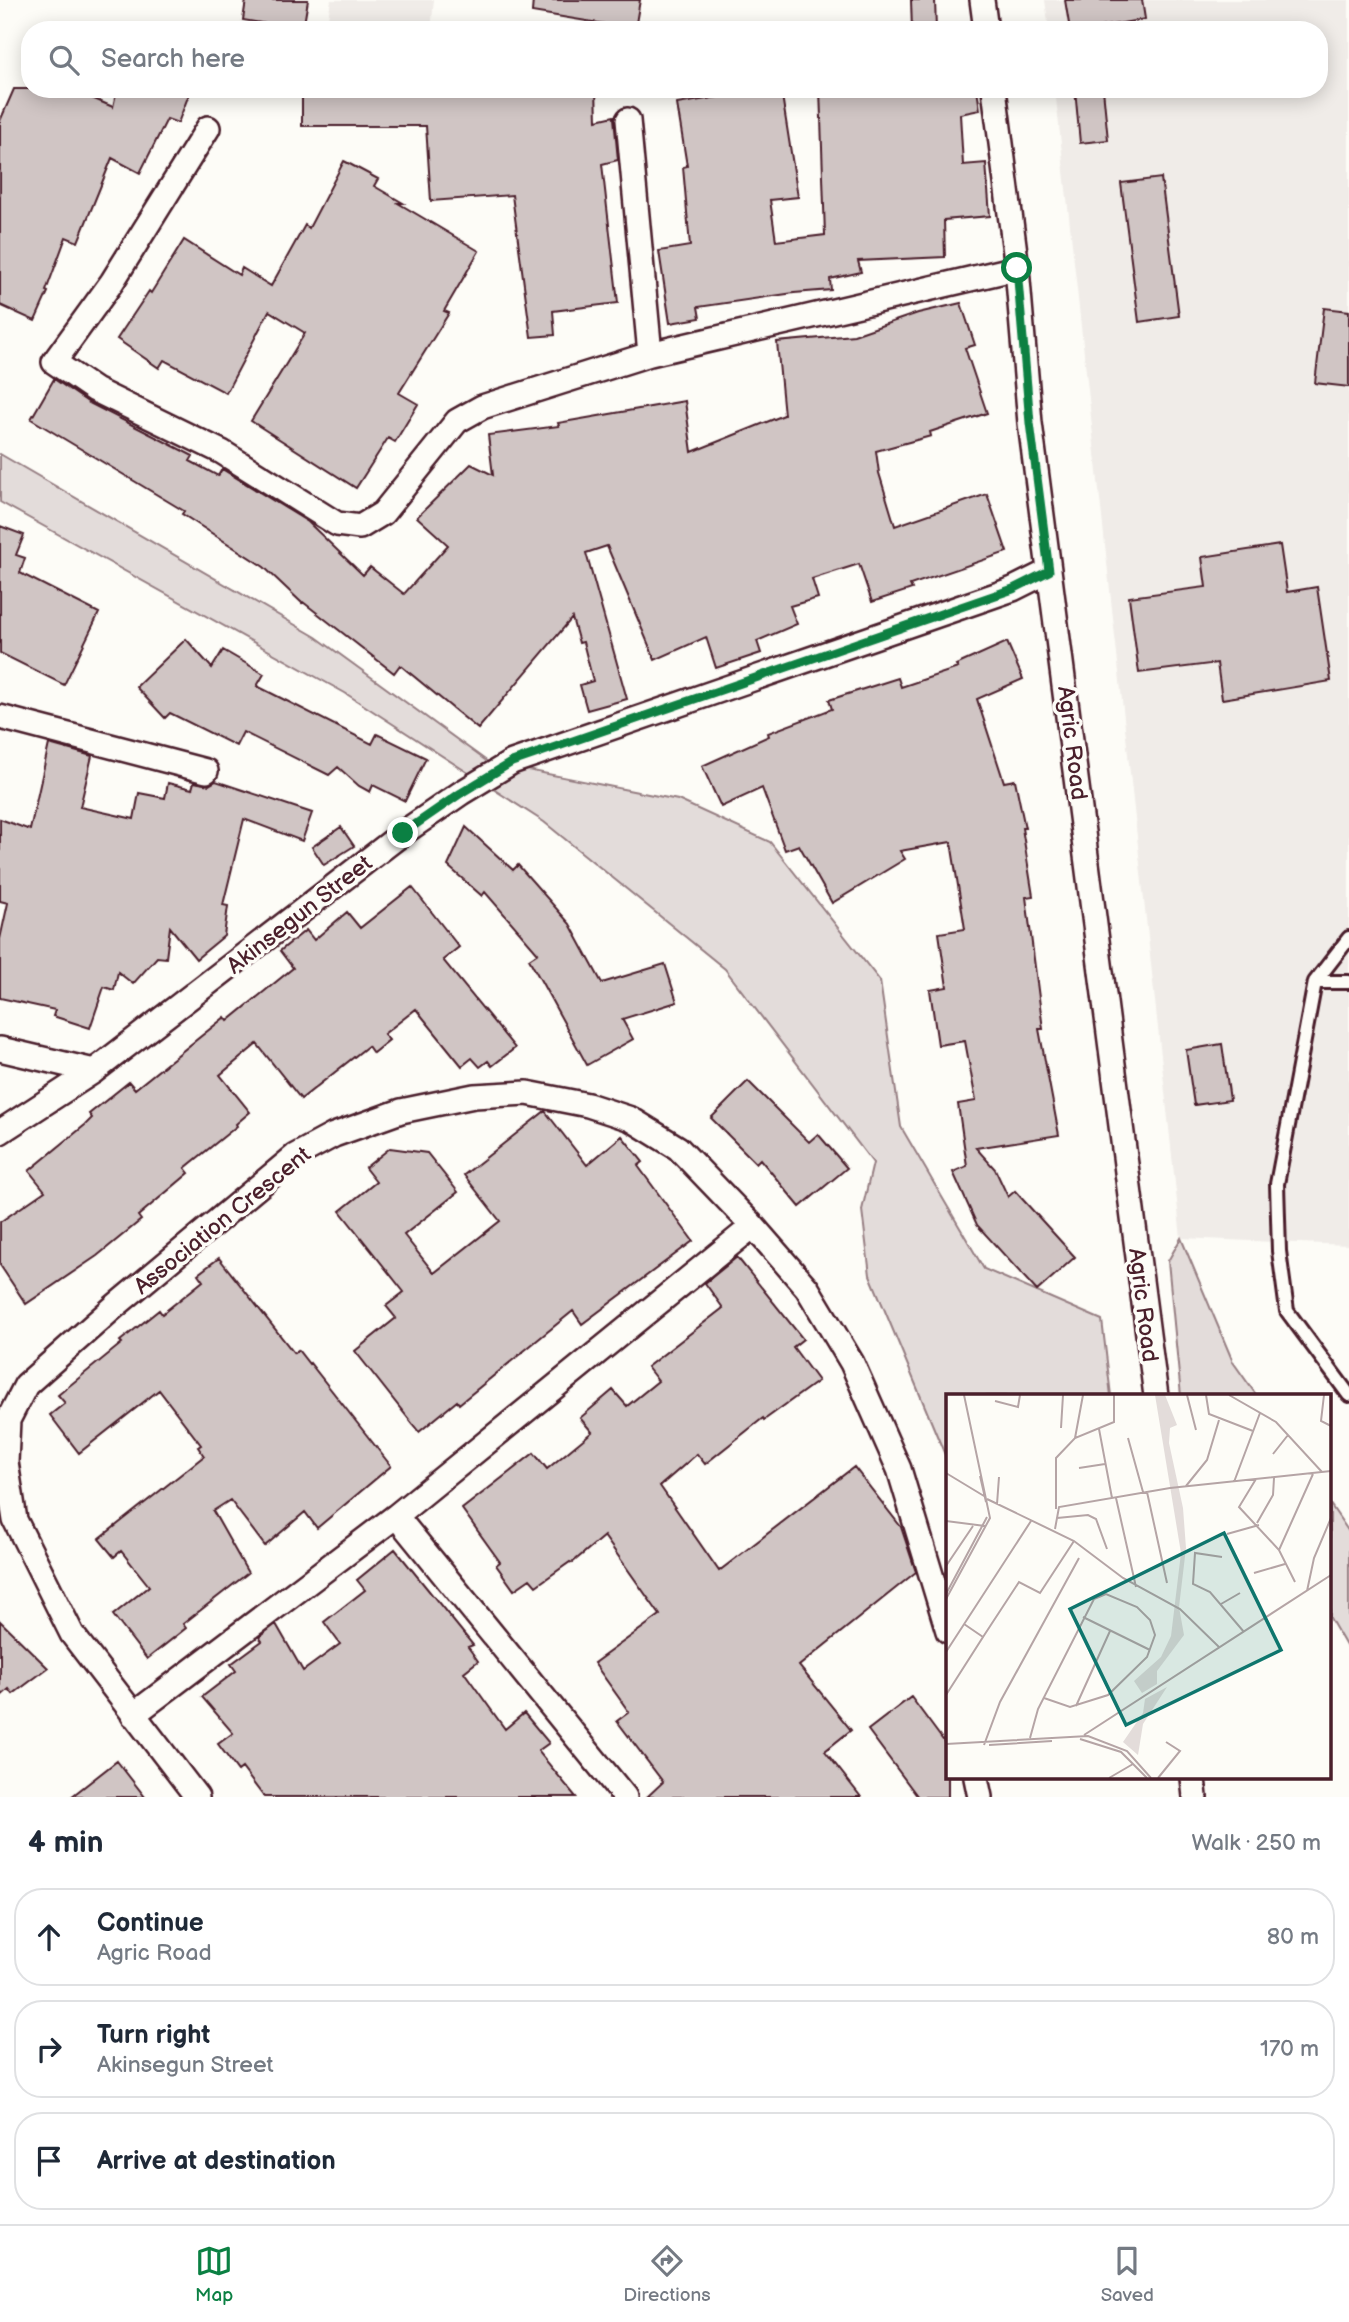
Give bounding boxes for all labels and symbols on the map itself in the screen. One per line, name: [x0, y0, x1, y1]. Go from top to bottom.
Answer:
route start: [1001, 252, 1032, 283]
street label: Agric Road: [1051, 685, 1093, 802]
route end: [387, 817, 418, 848]
street label: Akinsegun Street: [221, 849, 378, 980]
street label: Association Crescent: [129, 1141, 317, 1301]
street label: Agric Road: [1122, 1247, 1164, 1364]
inset map: [946, 1394, 1332, 1780]

